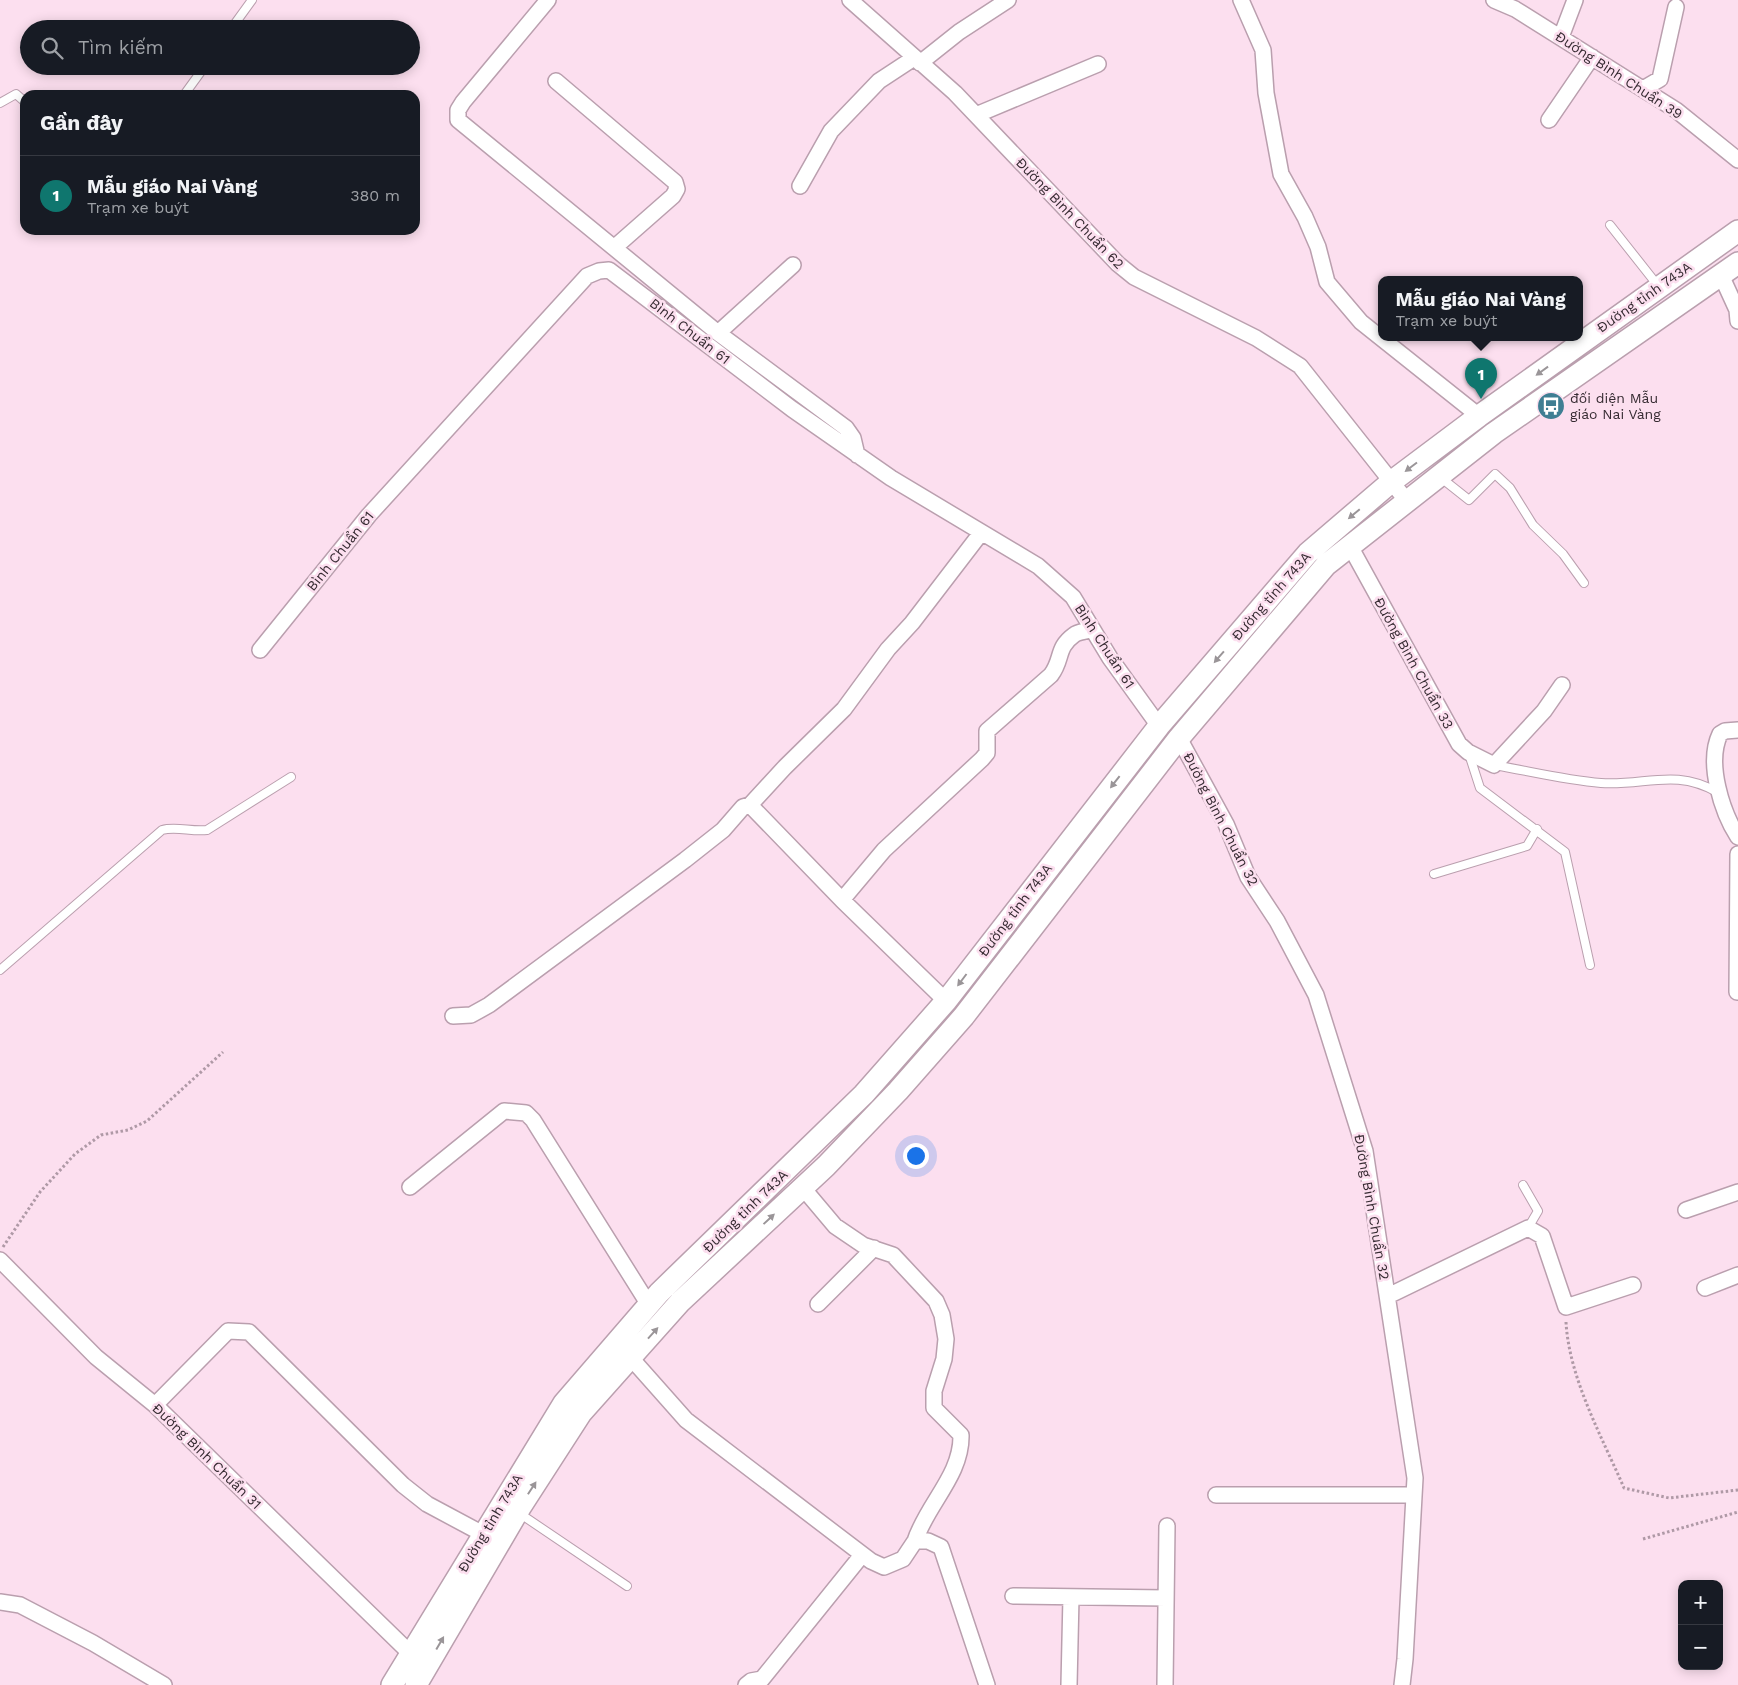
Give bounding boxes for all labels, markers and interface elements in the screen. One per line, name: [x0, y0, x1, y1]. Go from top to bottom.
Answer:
search box: [20, 20, 420, 75]
street label: Đường Bình Chuẩn 39: [1552, 28, 1686, 122]
icon: search: [38, 34, 66, 62]
text: Tìm kiếm: [78, 36, 164, 59]
text: Gần đây: [40, 110, 123, 135]
street label: Đường Bình Chuẩn 62: [1013, 154, 1127, 272]
text: Mẫu giáo Nai Vàng: [87, 175, 257, 198]
text: 1: [53, 186, 59, 205]
text: 380 m: [350, 186, 400, 205]
text: Trạm xe buýt: [87, 198, 189, 217]
street label: Đường tỉnh 743A: [1594, 258, 1694, 336]
popup: [1378, 276, 1583, 341]
text: Mẫu giáo Nai Vàng: [1395, 288, 1566, 311]
street label: Bình Chuẩn 61: [647, 295, 733, 367]
text: Trạm xe buýt: [1395, 311, 1498, 330]
pin: 1: [1465, 358, 1497, 399]
one-way arrow: [1535, 366, 1548, 376]
place label: đối diện Mẫu giáo Nai Vàng: [1570, 390, 1661, 422]
bus stop icon: đối diện Mẫu giáo Nai Vàng: [1536, 391, 1566, 421]
one-way arrow: [1404, 462, 1418, 472]
street label: Bình Chuẩn 61: [303, 508, 377, 594]
one-way arrow: [1347, 508, 1360, 519]
street label: Đường tỉnh 743A: [1228, 548, 1314, 644]
street label: Đường Bình Chuẩn 33: [1371, 594, 1457, 732]
street label: Bình Chuẩn 61: [1072, 601, 1138, 691]
one-way arrow: [1213, 650, 1224, 663]
street label: Đường Bình Chuẩn 32: [1180, 750, 1262, 888]
one-way arrow: [1110, 775, 1120, 789]
street label: Đường tỉnh 743A: [975, 860, 1055, 960]
one-way arrow: [957, 973, 967, 987]
street label: Đường Bình Chuẩn 32: [1351, 1133, 1393, 1281]
your location: [903, 1143, 929, 1169]
street label: Đường tỉnh 743A: [699, 1166, 791, 1256]
one-way arrow: [763, 1213, 775, 1225]
one-way arrow: [647, 1327, 659, 1339]
street label: Đường Bình Chuẩn 31: [149, 1400, 265, 1512]
street label: Đường tỉnh 743A: [454, 1471, 526, 1575]
one-way arrow: [528, 1481, 537, 1495]
map controls: [1678, 1580, 1723, 1670]
button: +: [1678, 1580, 1723, 1625]
button: −: [1678, 1625, 1723, 1670]
one-way arrow: [436, 1636, 445, 1649]

